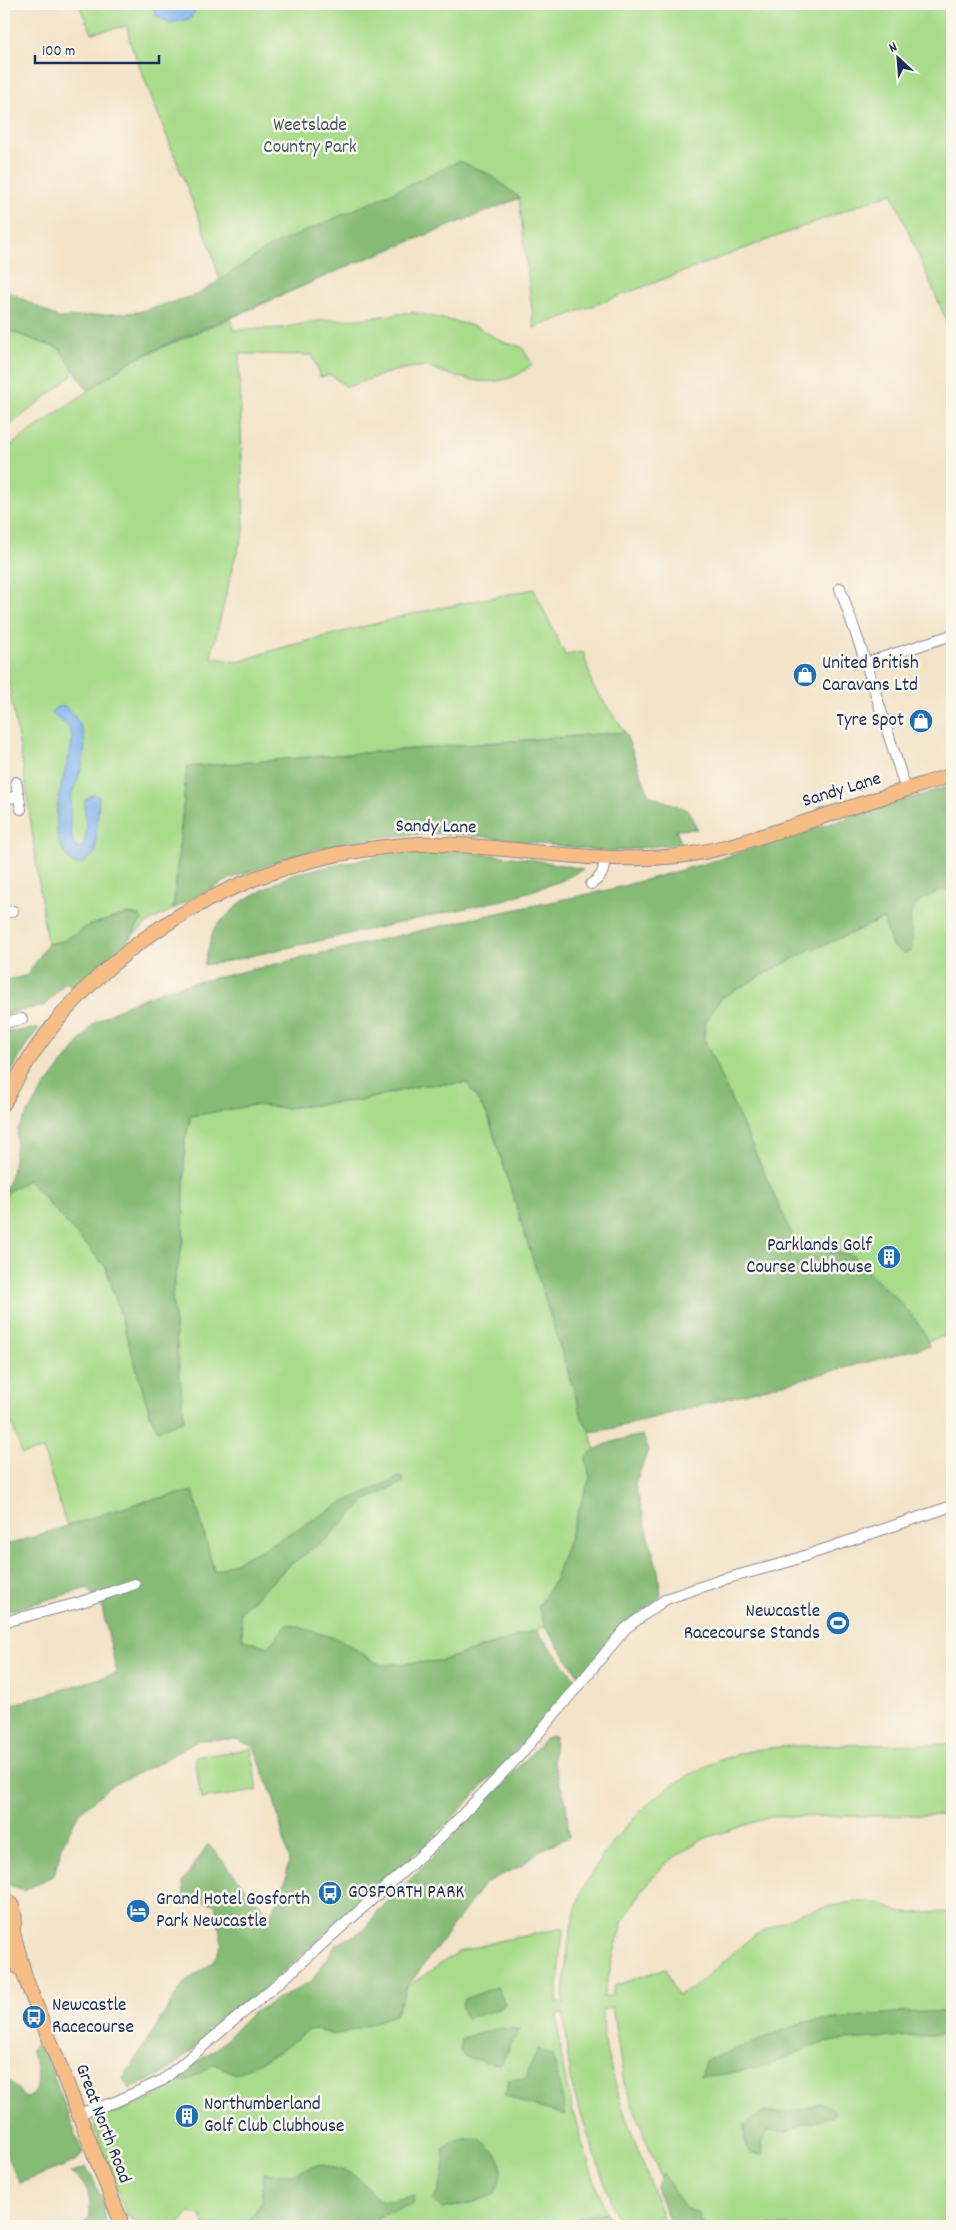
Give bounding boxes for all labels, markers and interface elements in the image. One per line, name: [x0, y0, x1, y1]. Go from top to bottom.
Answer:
scale bar: [35, 32, 159, 64]
north arrow: [874, 32, 924, 82]
text: N: [886, 38, 901, 59]
text: 100 m: [42, 41, 75, 63]
park label: Weetslade Country Park: [263, 113, 357, 162]
place label: United British Caravans Ltd: [822, 651, 919, 700]
shop icon: United British Caravans Ltd: [792, 662, 818, 688]
place label: Tyre Spot: [836, 708, 904, 735]
shop icon: Tyre Spot: [908, 708, 934, 734]
street label: Sandy Lane: [799, 766, 885, 816]
street label: Sandy Lane: [395, 814, 477, 842]
place label: Parklands Golf Course Clubhouse: [746, 1233, 873, 1282]
building icon: Parklands Golf Course Clubhouse: [876, 1244, 902, 1270]
place label: Newcastle Racecourse Stands: [684, 1599, 820, 1648]
sports icon: Newcastle Racecourse Stands: [825, 1610, 851, 1636]
bus stop icon: GOSFORTH PARK: [317, 1880, 343, 1906]
place label: GOSFORTH PARK: [348, 1880, 464, 1907]
place label: Grand Hotel Gosforth Park Newcastle: [156, 1887, 310, 1936]
hotel icon: Grand Hotel Gosforth Park Newcastle: [125, 1898, 151, 1924]
place label: Newcastle Racecourse: [52, 1993, 134, 2042]
bus stop icon: Newcastle Racecourse: [21, 2004, 47, 2030]
street label: Great North Road: [67, 2060, 137, 2188]
place label: Northumberland Golf Club Clubhouse: [204, 2092, 344, 2141]
building icon: Northumberland Golf Club Clubhouse: [174, 2103, 200, 2129]

